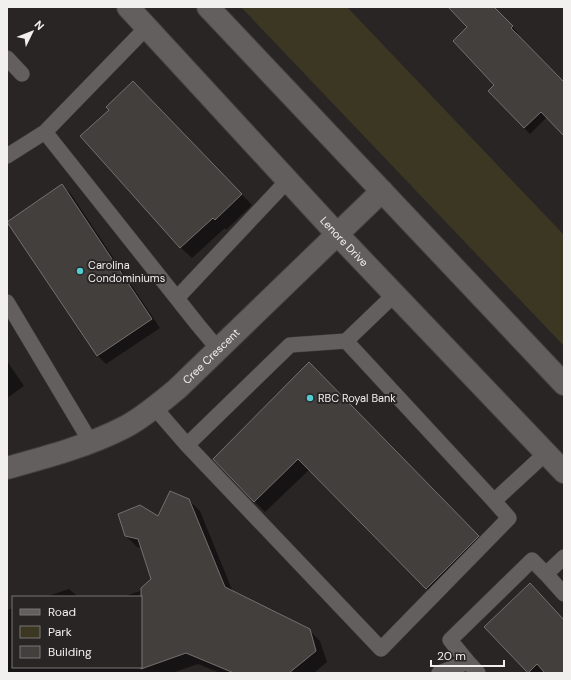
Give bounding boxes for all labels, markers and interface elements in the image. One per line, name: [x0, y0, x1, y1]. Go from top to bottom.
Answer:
north arrow: [12, 12, 52, 52]
text: N: [31, 17, 47, 33]
street label: Lenore Drive: [317, 213, 371, 269]
place label: Carolina Condominiums: [88, 258, 165, 285]
marker: Carolina Condominiums: [75, 266, 85, 276]
street label: Cree Crescent: [180, 325, 243, 387]
place label: RBC Royal Bank: [318, 391, 396, 405]
marker: RBC Royal Bank: [305, 393, 315, 403]
legend: [12, 596, 142, 668]
text: Road: [48, 604, 76, 620]
text: Park: [48, 624, 72, 640]
scale bar: [431, 642, 504, 668]
text: Building: [48, 644, 92, 660]
text: 20 m: [437, 648, 466, 664]

